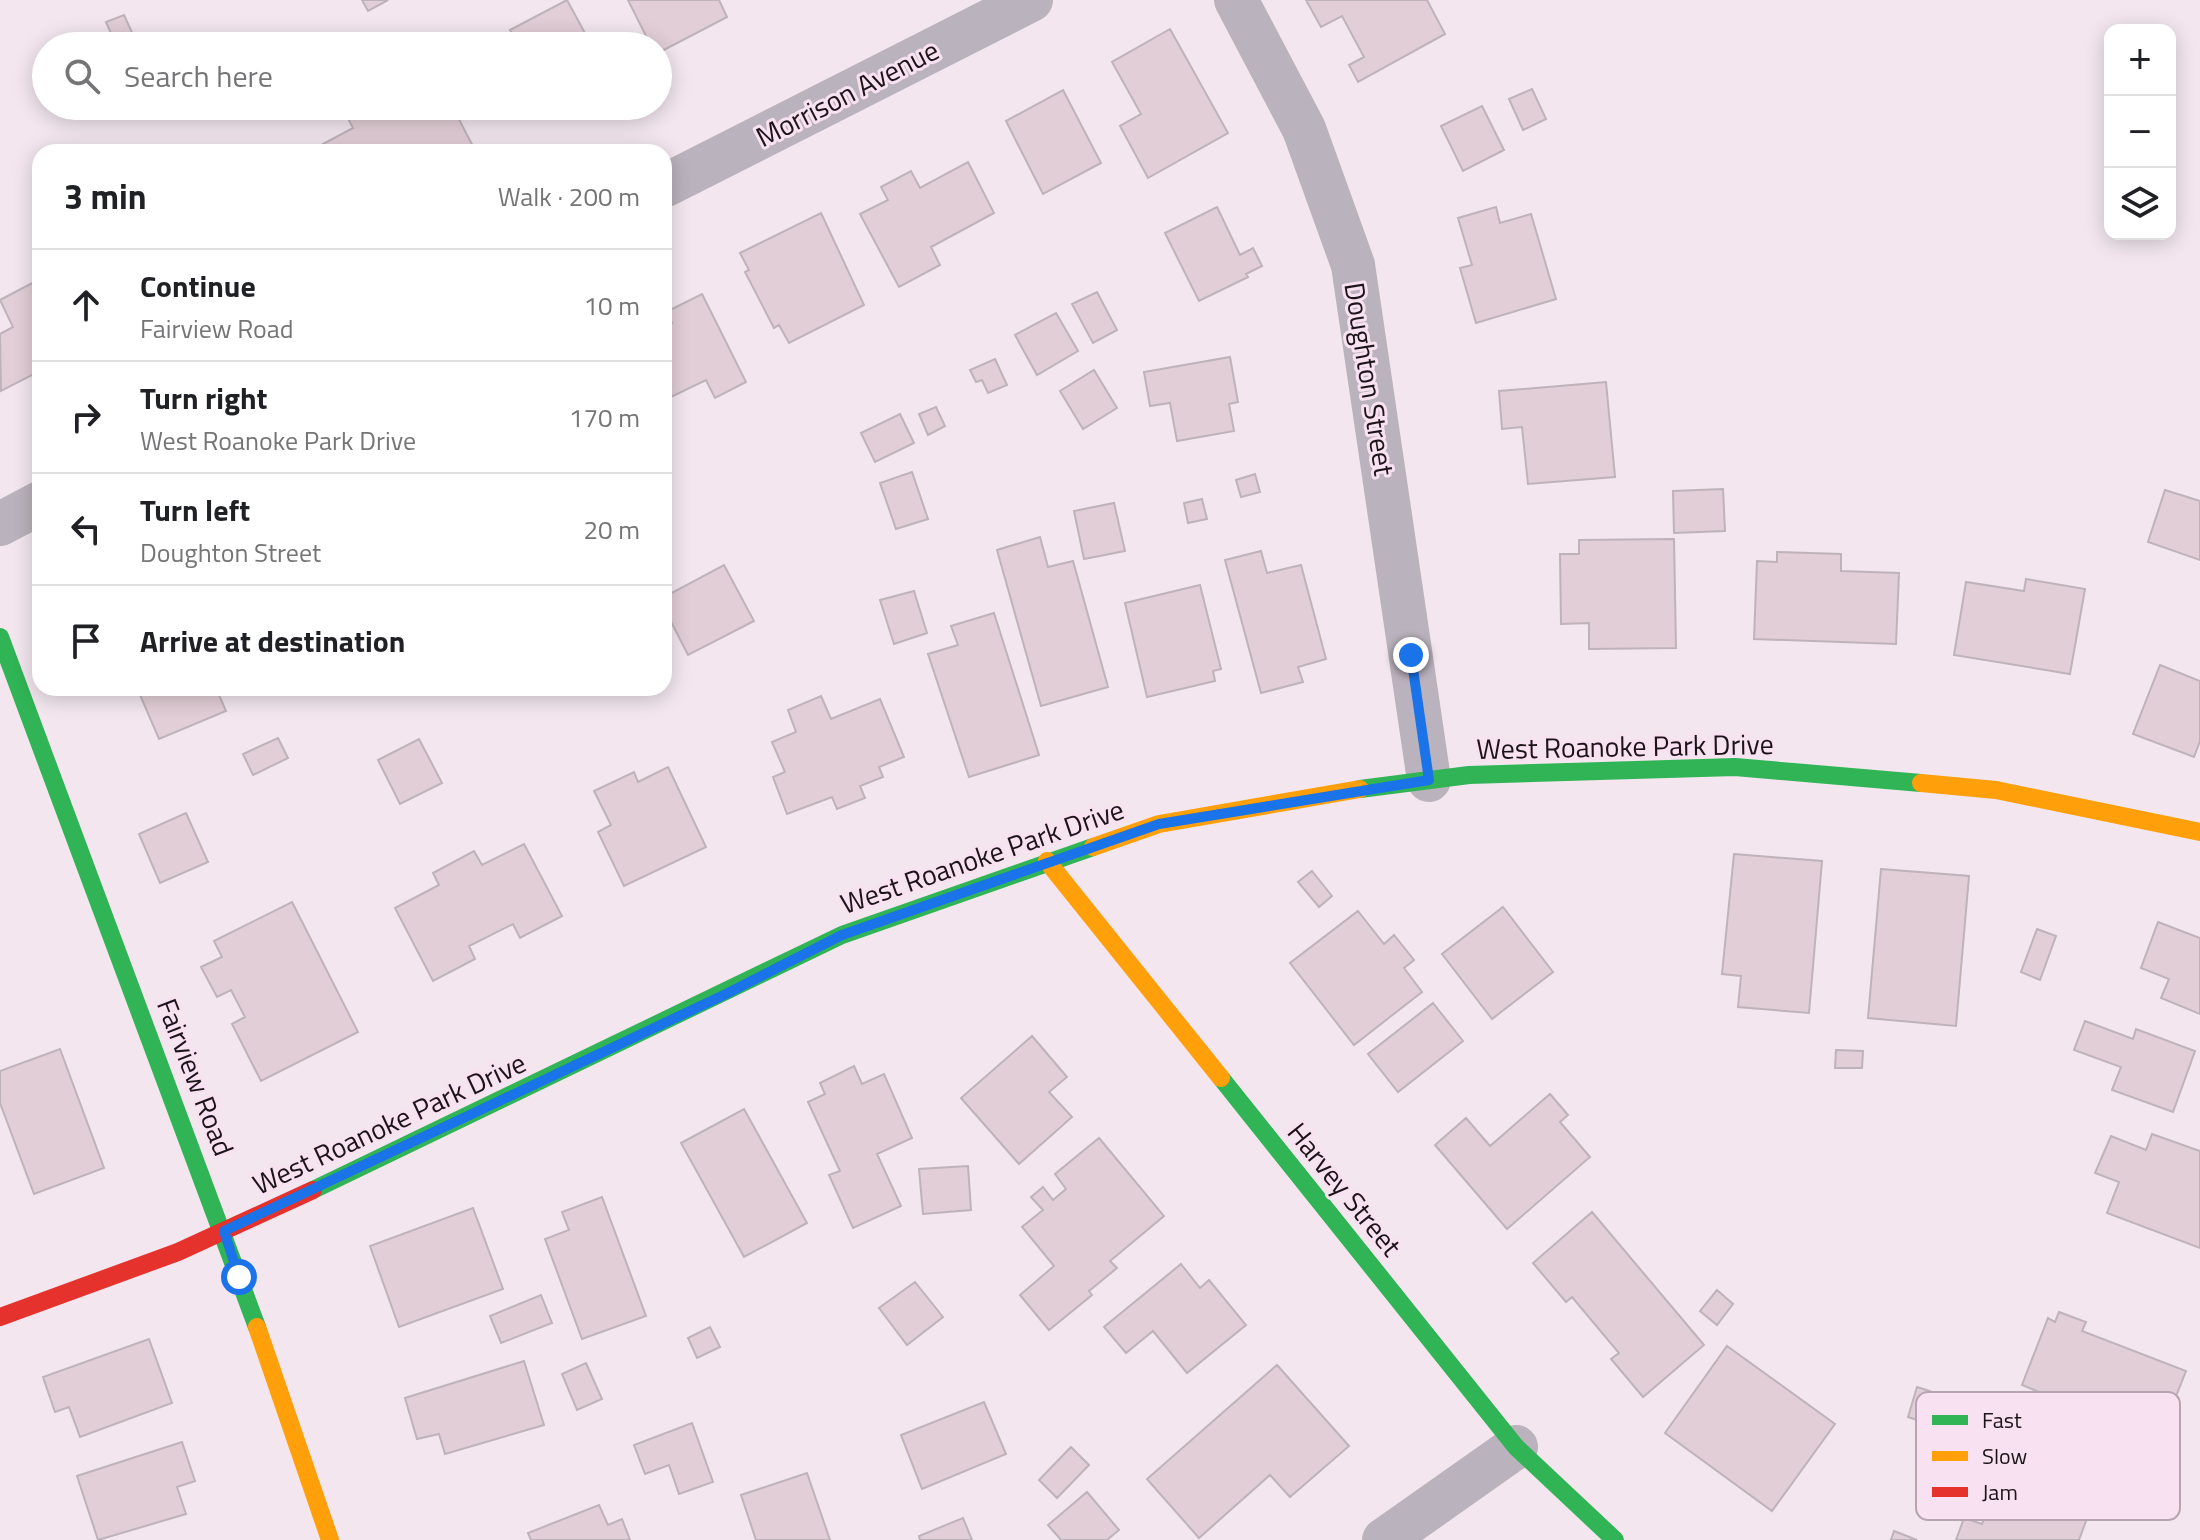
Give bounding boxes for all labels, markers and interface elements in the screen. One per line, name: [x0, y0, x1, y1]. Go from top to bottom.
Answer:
map controls: [2104, 24, 2176, 240]
button: +: [2104, 24, 2176, 96]
street label: Morrison Avenue: [748, 28, 946, 158]
search box: [32, 32, 672, 120]
text: Search here: [124, 53, 273, 99]
icon: search: [60, 54, 104, 98]
button: −: [2104, 96, 2176, 168]
button: layers: [2104, 168, 2176, 240]
text: 3 min: [64, 170, 147, 222]
text: Walk · 200 m: [498, 177, 640, 216]
text: Continue: [140, 263, 256, 309]
street label: Doughton Street: [1334, 279, 1407, 479]
icon: ahead: [64, 283, 108, 327]
text: 10 m: [583, 286, 640, 325]
text: Fairview Road: [140, 309, 294, 348]
text: Turn right: [140, 375, 268, 421]
icon: right: [64, 395, 108, 439]
text: 170 m: [569, 398, 640, 437]
text: West Roanoke Park Drive: [140, 421, 416, 460]
text: Turn left: [140, 487, 250, 533]
icon: left: [64, 507, 108, 551]
text: 20 m: [583, 510, 640, 549]
text: Doughton Street: [140, 533, 321, 572]
text: Arrive at destination: [140, 618, 405, 664]
icon: arrive: [64, 619, 108, 663]
route end: [1393, 637, 1429, 673]
street label: West Roanoke Park Drive: [1476, 722, 1774, 770]
street label: West Roanoke Park Drive: [834, 787, 1130, 925]
street label: Fairview Road: [146, 992, 246, 1162]
street label: West Roanoke Park Drive: [245, 1041, 533, 1205]
street label: Harvey Street: [1277, 1113, 1413, 1265]
route start: [221, 1259, 257, 1295]
legend: [1916, 1392, 2180, 1520]
text: Fast: [1982, 1403, 2022, 1437]
text: Slow: [1982, 1439, 2028, 1473]
text: Jam: [1982, 1475, 2018, 1509]

